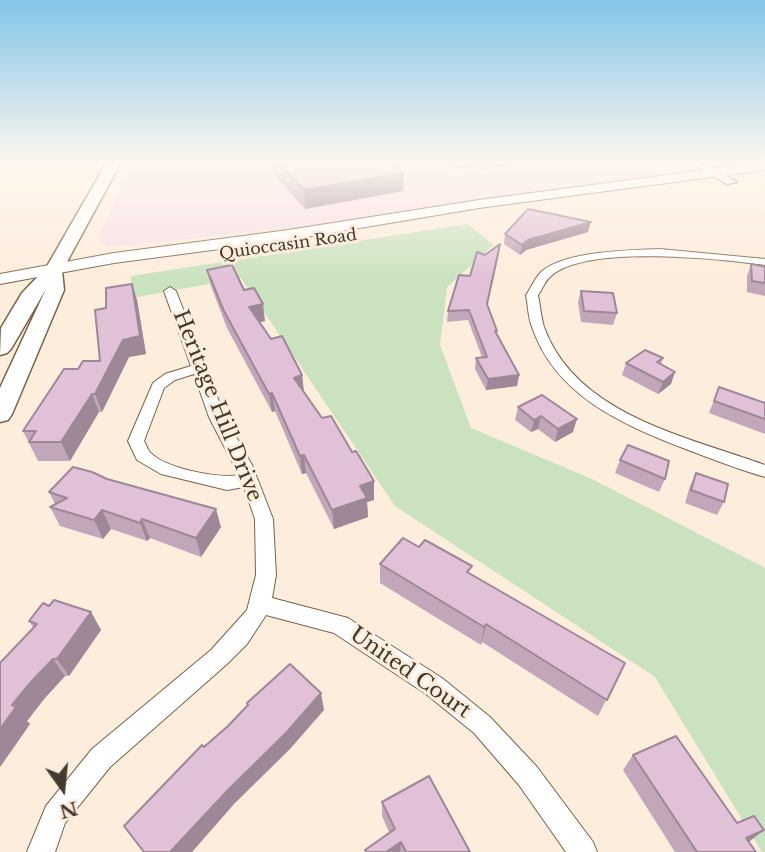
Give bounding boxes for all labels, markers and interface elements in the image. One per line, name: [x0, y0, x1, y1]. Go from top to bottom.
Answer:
street label: Quioccasin Road: [218, 226, 358, 264]
street label: Heritage Hill Drive: [167, 306, 267, 506]
street label: United Court: [345, 622, 475, 724]
north arrow: [28, 754, 98, 824]
text: N: [57, 796, 80, 823]

